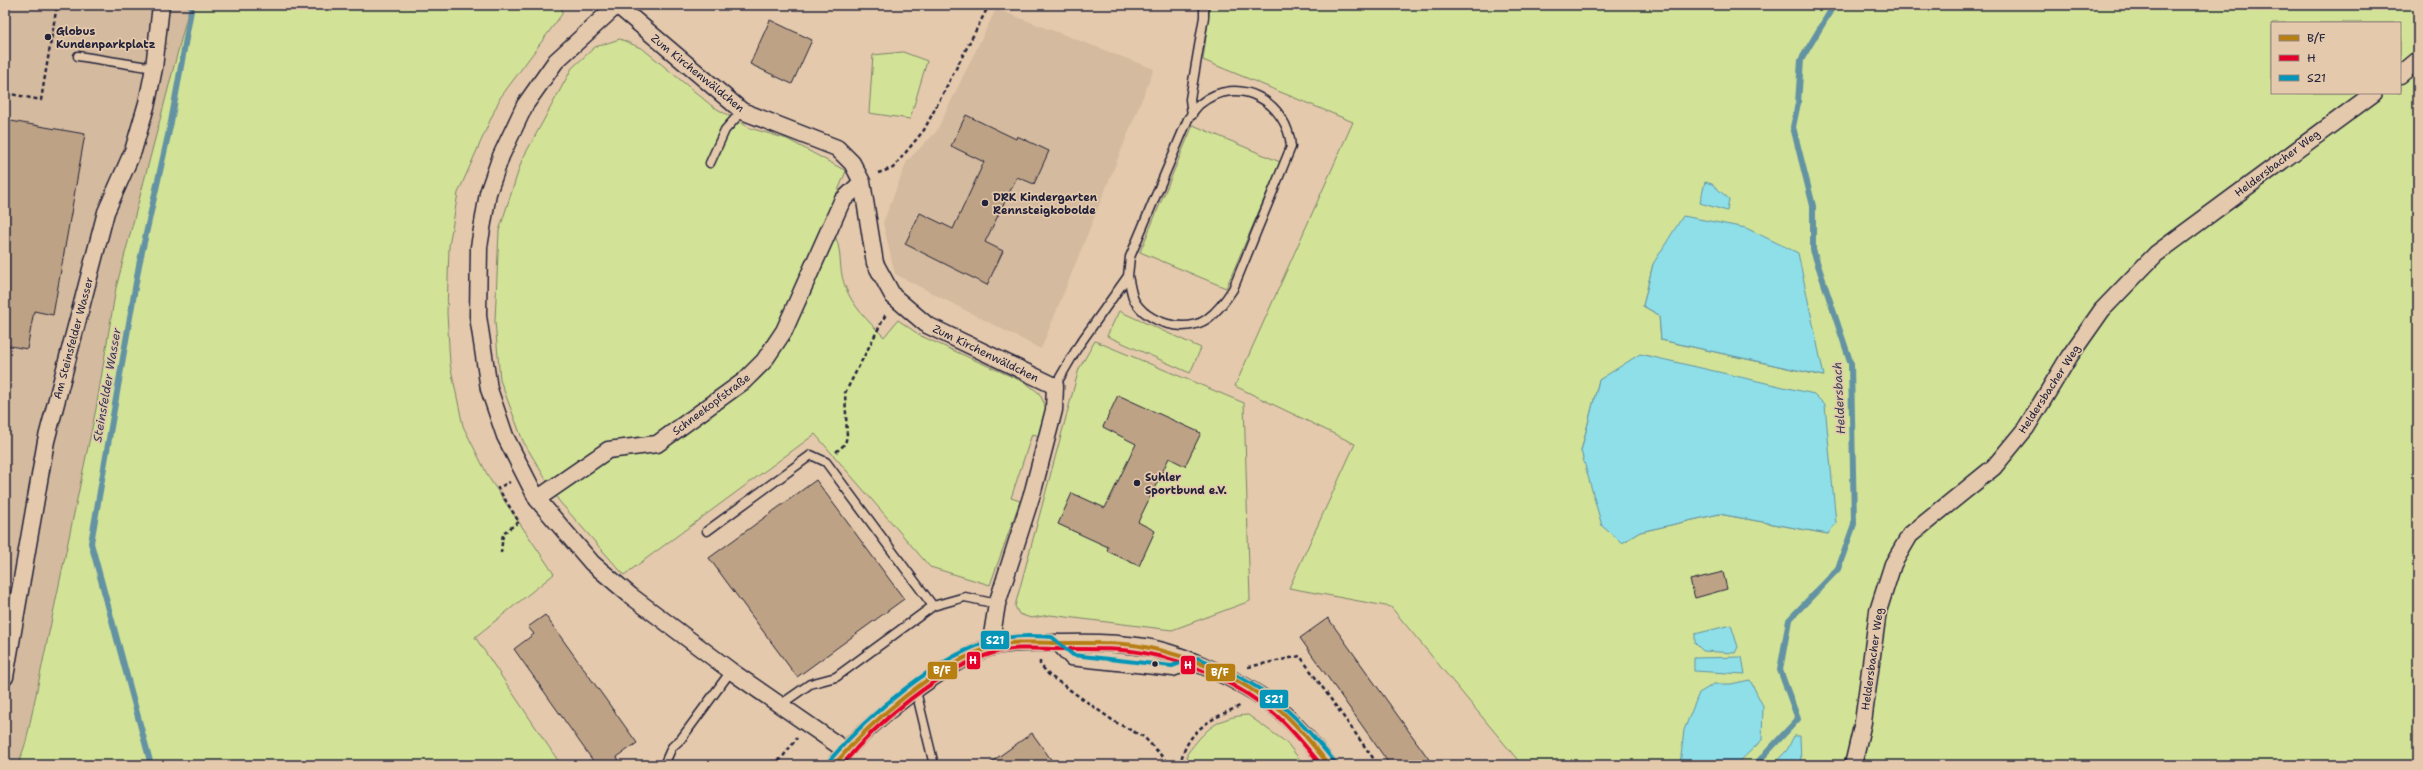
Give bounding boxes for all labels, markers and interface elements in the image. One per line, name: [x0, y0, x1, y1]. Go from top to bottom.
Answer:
legend: [2271, 22, 2401, 94]
place label: Globus Kundenparkplatz: [56, 24, 156, 52]
text: B/F: [2307, 30, 2326, 46]
street label: Zum Kirchenwäldchen: [648, 31, 748, 116]
marker: Globus Kundenparkplatz: [43, 32, 53, 42]
text: H: [2307, 50, 2316, 66]
text: S21: [2307, 70, 2326, 86]
street label: Heldersbacher Weg: [2232, 126, 2323, 200]
place label: DRK Kindergarten Rennsteigkobolde: [993, 190, 1098, 218]
marker: DRK Kindergarten Rennsteigkobolde: [980, 198, 990, 208]
street label: Am Steinsfelder Wasser: [50, 275, 97, 401]
street label: Zum Kirchenwäldchen: [930, 321, 1041, 386]
water label: Steinsfelder Wasser: [89, 326, 125, 443]
street label: Heldersbacher Weg: [2015, 342, 2084, 437]
water label: Heldersbach: [1829, 361, 1849, 435]
street label: Schneekopfstraße: [669, 370, 753, 439]
place label: Suhler Sportbund e.V.: [1145, 470, 1227, 498]
marker: Suhler Sportbund e.V.: [1132, 478, 1142, 488]
street label: Heldersbacher Weg: [1858, 607, 1887, 711]
line badge: S21: [980, 630, 1010, 650]
text: S21: [986, 633, 1004, 648]
line badge: H: [966, 651, 981, 670]
text: H: [969, 653, 977, 668]
line badge: H: [1180, 655, 1196, 675]
text: H: [1184, 658, 1192, 673]
unlabelled marker: [1150, 659, 1160, 669]
line badge: B/F: [927, 661, 958, 680]
text: B/F: [933, 663, 952, 678]
line badge: B/F: [1205, 663, 1236, 682]
text: B/F: [1211, 665, 1230, 680]
line badge: S21: [1259, 689, 1289, 709]
text: S21: [1265, 692, 1283, 707]

